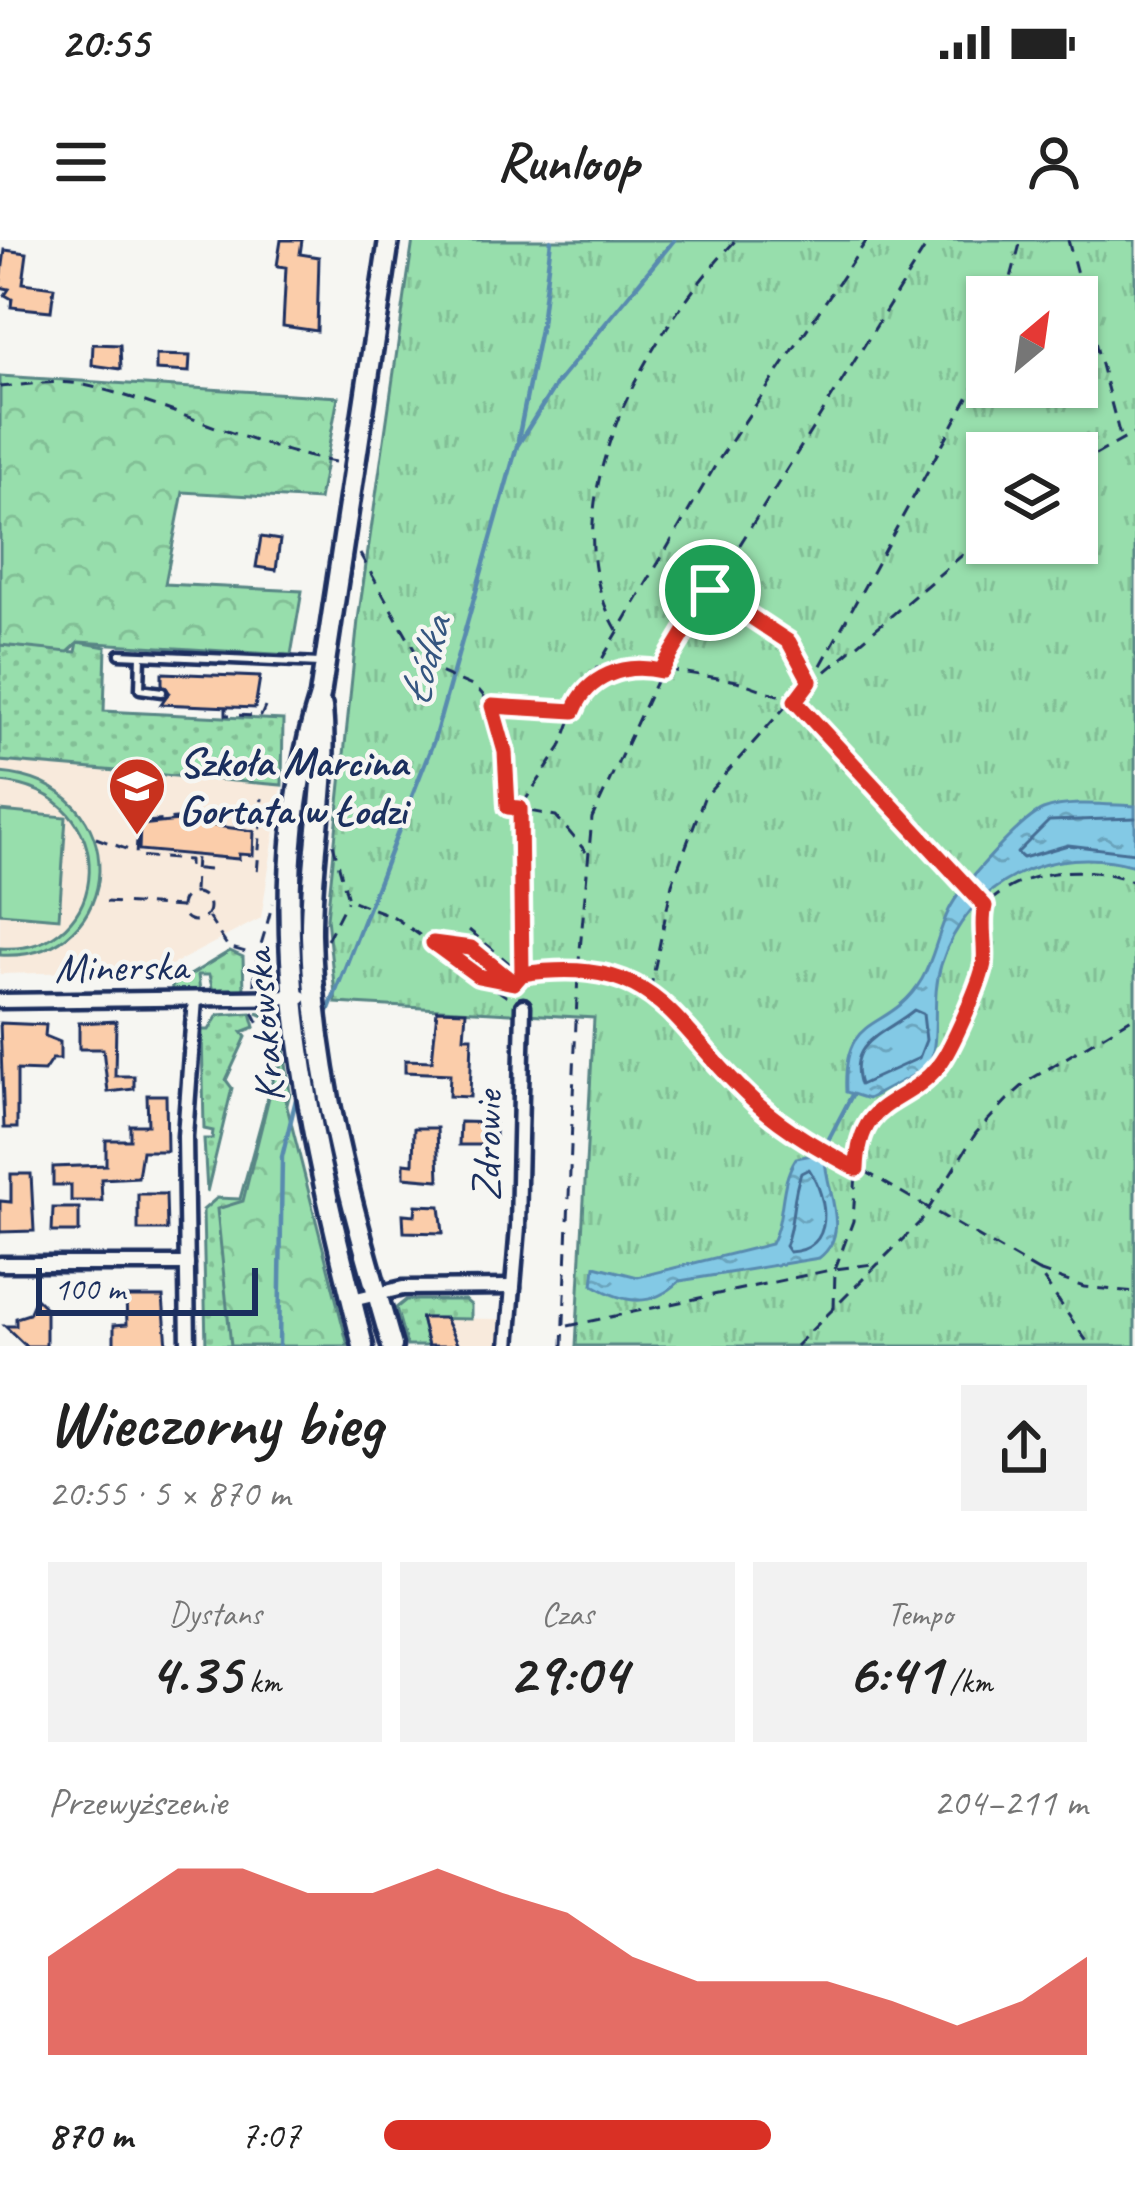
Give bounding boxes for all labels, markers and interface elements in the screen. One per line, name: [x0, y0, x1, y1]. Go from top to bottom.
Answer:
text: 20:55: [60, 14, 148, 71]
text: Runloop: [497, 128, 638, 196]
icon: menu: [48, 129, 114, 195]
icon: person: [1021, 129, 1087, 195]
north arrow: [966, 276, 1098, 408]
map controls: [966, 276, 1098, 564]
button: layers: [966, 432, 1098, 564]
pin: [659, 539, 761, 641]
icon: arrive: [677, 557, 743, 623]
water label: Łódka: [385, 606, 466, 712]
place label: Szkoła Marcina Gortata w Łodzi: [179, 736, 411, 837]
school or university icon: Szkoła Marcina Gortata w Łodzi: [106, 755, 168, 837]
street label: Minerska: [54, 939, 192, 995]
street label: Krakowska: [231, 944, 297, 1104]
street label: Zdrowie: [460, 1088, 514, 1202]
scale bar: [36, 1262, 258, 1315]
text: 100 m: [54, 1268, 125, 1310]
text: Wieczorny bieg: [48, 1382, 382, 1465]
button: share: [961, 1385, 1087, 1511]
text: 20:55 · 5 × 870 m: [48, 1469, 290, 1518]
text: Dystans: [168, 1593, 262, 1635]
text: Czas: [541, 1593, 594, 1635]
text: Tempo: [887, 1593, 953, 1635]
text: 4.35: [149, 1635, 241, 1711]
text: 29:04: [508, 1635, 627, 1711]
text: 6:41: [847, 1635, 941, 1711]
text: km: [241, 1661, 281, 1703]
text: /km: [941, 1661, 992, 1703]
text: Przewyższenie: [48, 1778, 227, 1827]
text: 204–211 m: [933, 1778, 1087, 1827]
text: 870 m: [48, 2111, 132, 2160]
text: 7:07: [240, 2111, 300, 2160]

